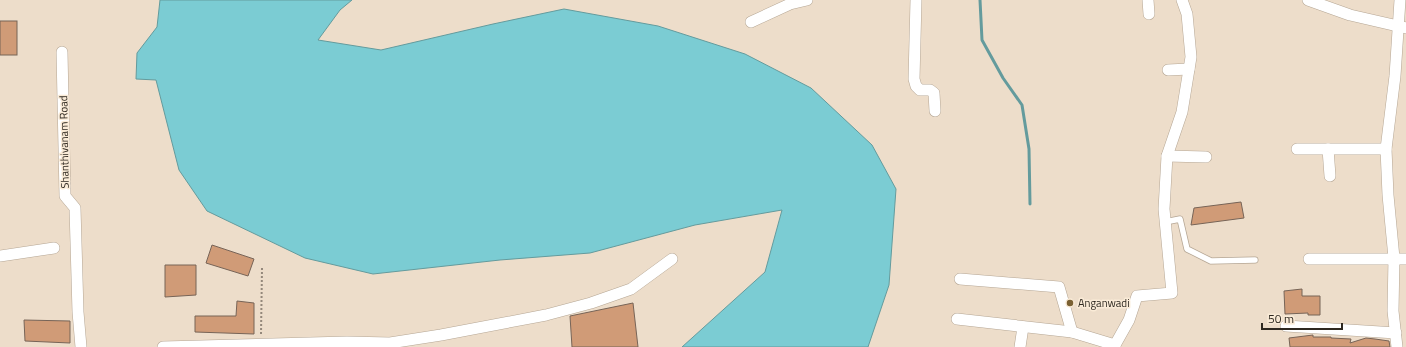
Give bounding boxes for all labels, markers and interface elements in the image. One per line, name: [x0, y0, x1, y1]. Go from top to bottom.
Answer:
street label: Shanthivanam Road: [55, 95, 73, 189]
place label: Anganwadi: [1078, 295, 1130, 311]
marker: Anganwadi: [1065, 298, 1075, 308]
scale bar: [1262, 305, 1342, 331]
text: 50 m: [1268, 309, 1294, 328]

